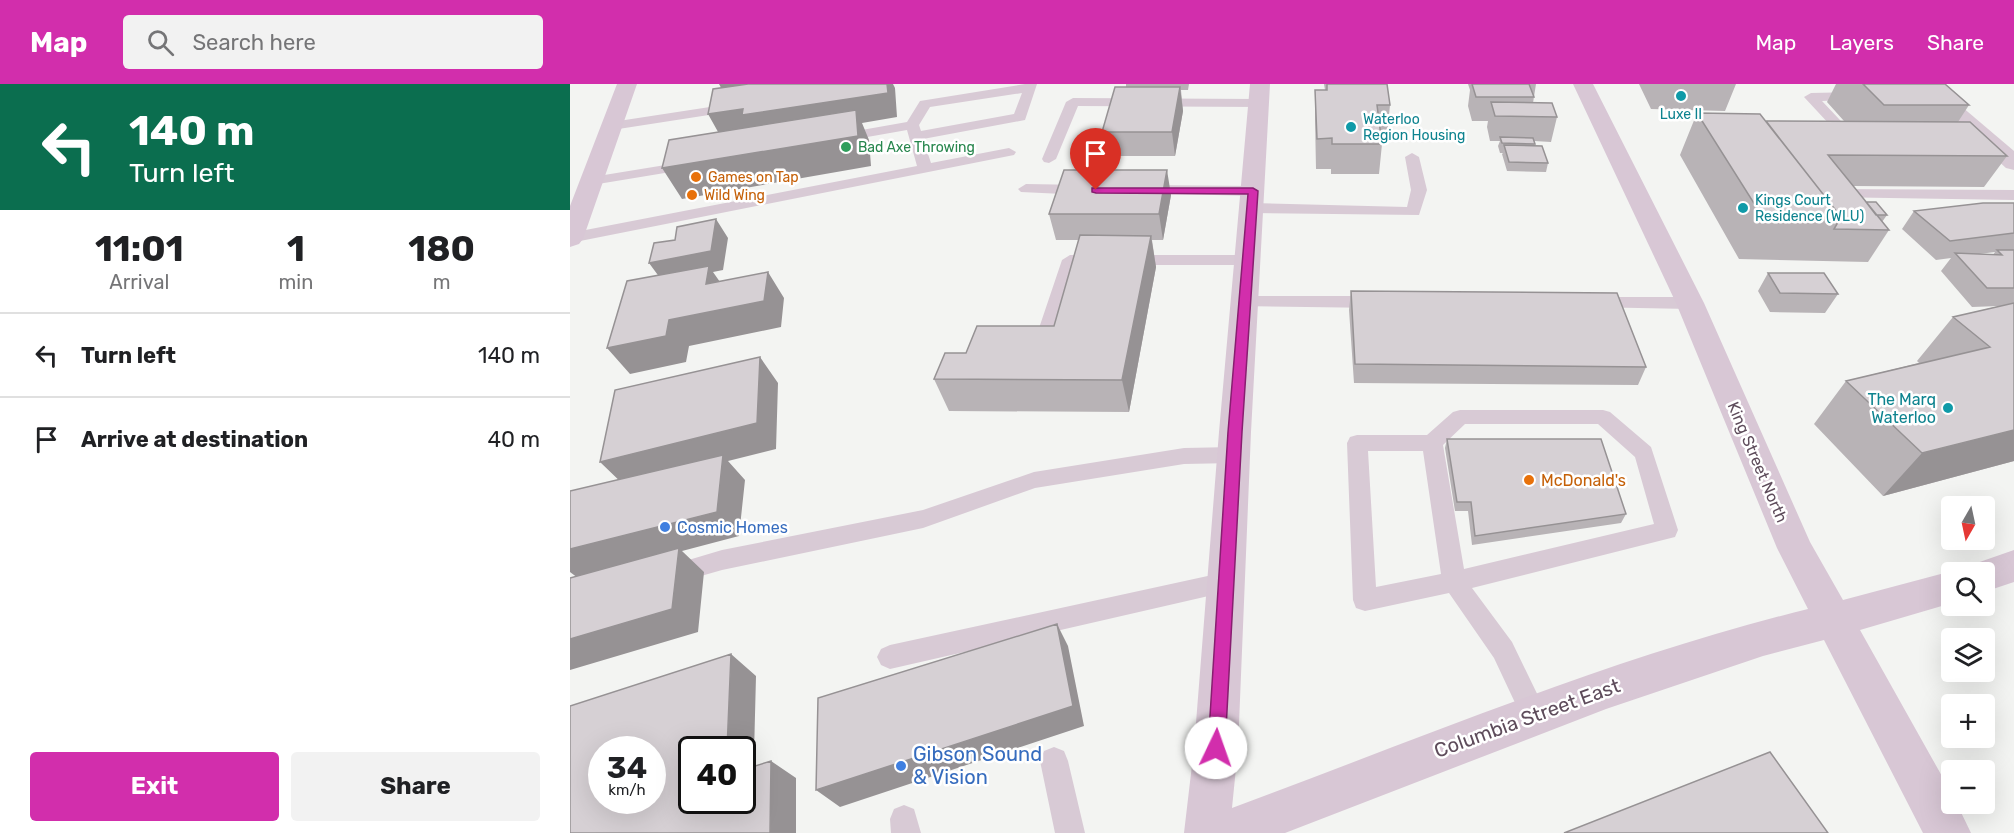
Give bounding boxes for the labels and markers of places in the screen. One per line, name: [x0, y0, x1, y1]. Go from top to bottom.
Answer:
marker: Luxe II: [1674, 89, 1688, 103]
place label: Luxe II: [1660, 106, 1702, 123]
place label: Waterloo Region Housing: [1363, 111, 1465, 144]
marker: Waterloo Region Housing: [1344, 120, 1358, 134]
pin: [1070, 128, 1121, 190]
place label: Bad Axe Throwing: [858, 139, 975, 156]
marker: Bad Axe Throwing: [839, 140, 853, 154]
place label: Games on Tap: [708, 169, 799, 186]
marker: Games on Tap: [689, 170, 703, 184]
place label: Wild Wing: [704, 187, 765, 204]
marker: Wild Wing: [685, 188, 699, 202]
place label: Kings Court Residence (WLU): [1755, 192, 1864, 225]
marker: Kings Court Residence (WLU): [1736, 201, 1750, 215]
place label: The Marq Waterloo: [1867, 390, 1936, 427]
marker: The Marq Waterloo: [1941, 401, 1955, 415]
place label: McDonald's: [1541, 471, 1626, 490]
marker: McDonald's: [1522, 473, 1536, 487]
place label: Cosmic Homes: [677, 518, 788, 537]
marker: Cosmic Homes: [658, 520, 672, 534]
place label: Gibson Sound & Vision: [913, 742, 1042, 789]
marker: Gibson Sound & Vision: [894, 759, 908, 773]

